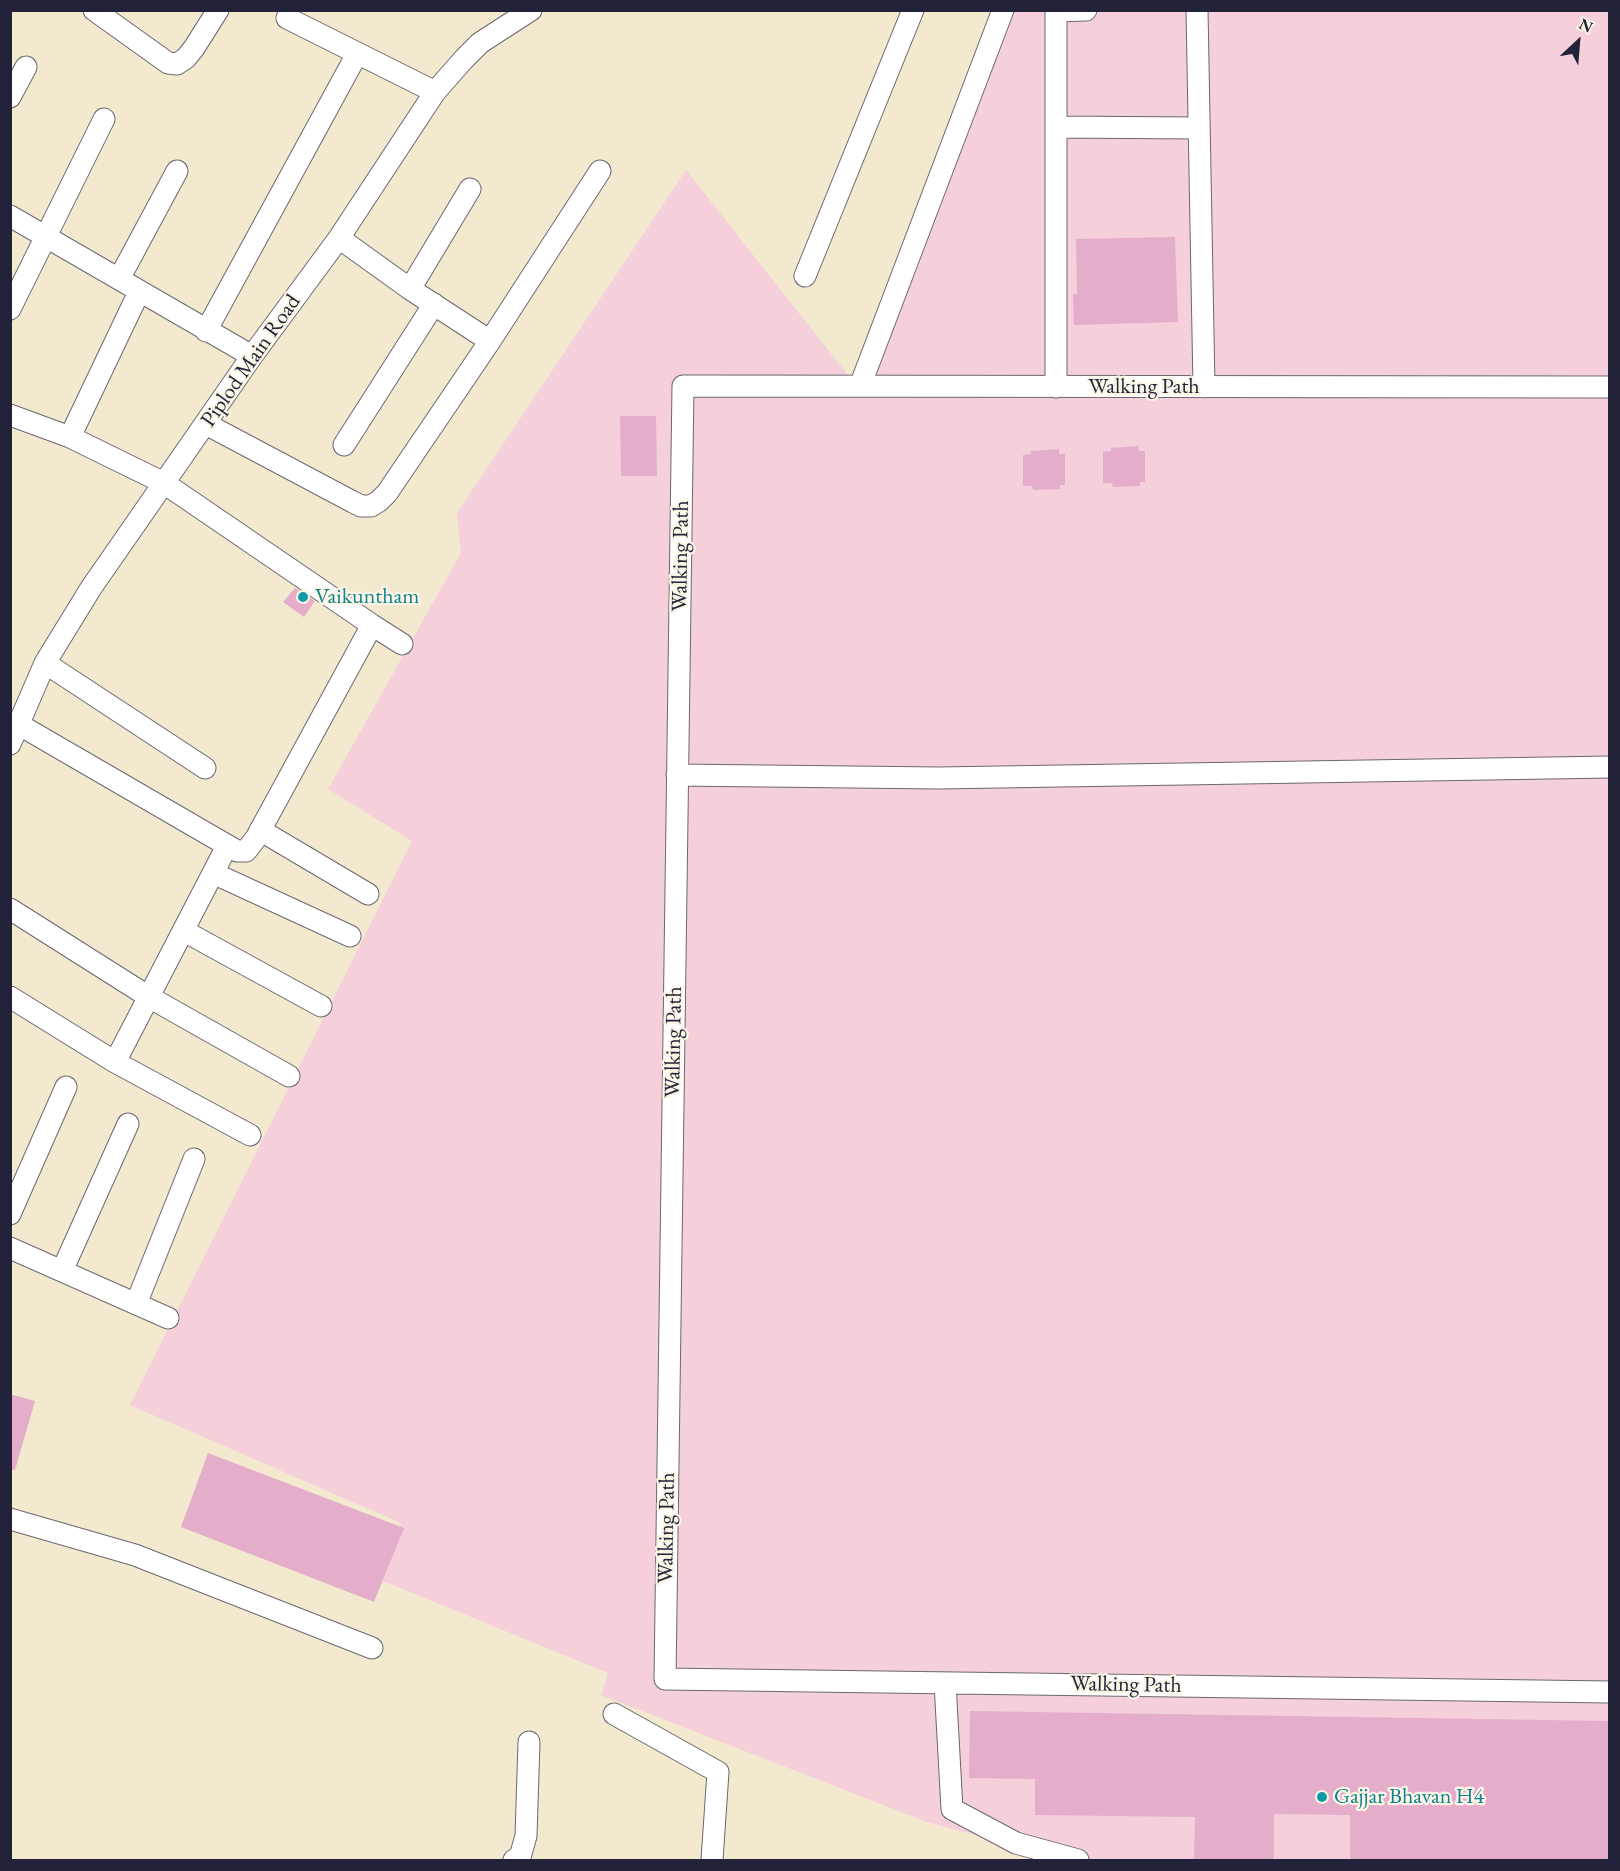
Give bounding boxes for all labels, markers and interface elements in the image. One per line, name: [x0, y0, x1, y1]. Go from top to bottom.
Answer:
north arrow: [1548, 12, 1608, 72]
text: N: [1576, 13, 1597, 38]
street label: Piplod Main Road: [195, 290, 307, 432]
street label: Walking Path: [1088, 374, 1200, 400]
street label: Walking Path: [667, 500, 695, 612]
place label: Vaikuntham: [315, 584, 419, 610]
marker: Vaikuntham: [296, 590, 310, 604]
street label: Walking Path: [660, 986, 688, 1098]
street label: Walking Path: [653, 1472, 681, 1584]
street label: Walking Path: [1070, 1671, 1182, 1699]
place label: Gajjar Bhavan H4: [1334, 1784, 1484, 1810]
marker: Gajjar Bhavan H4: [1315, 1790, 1329, 1804]

